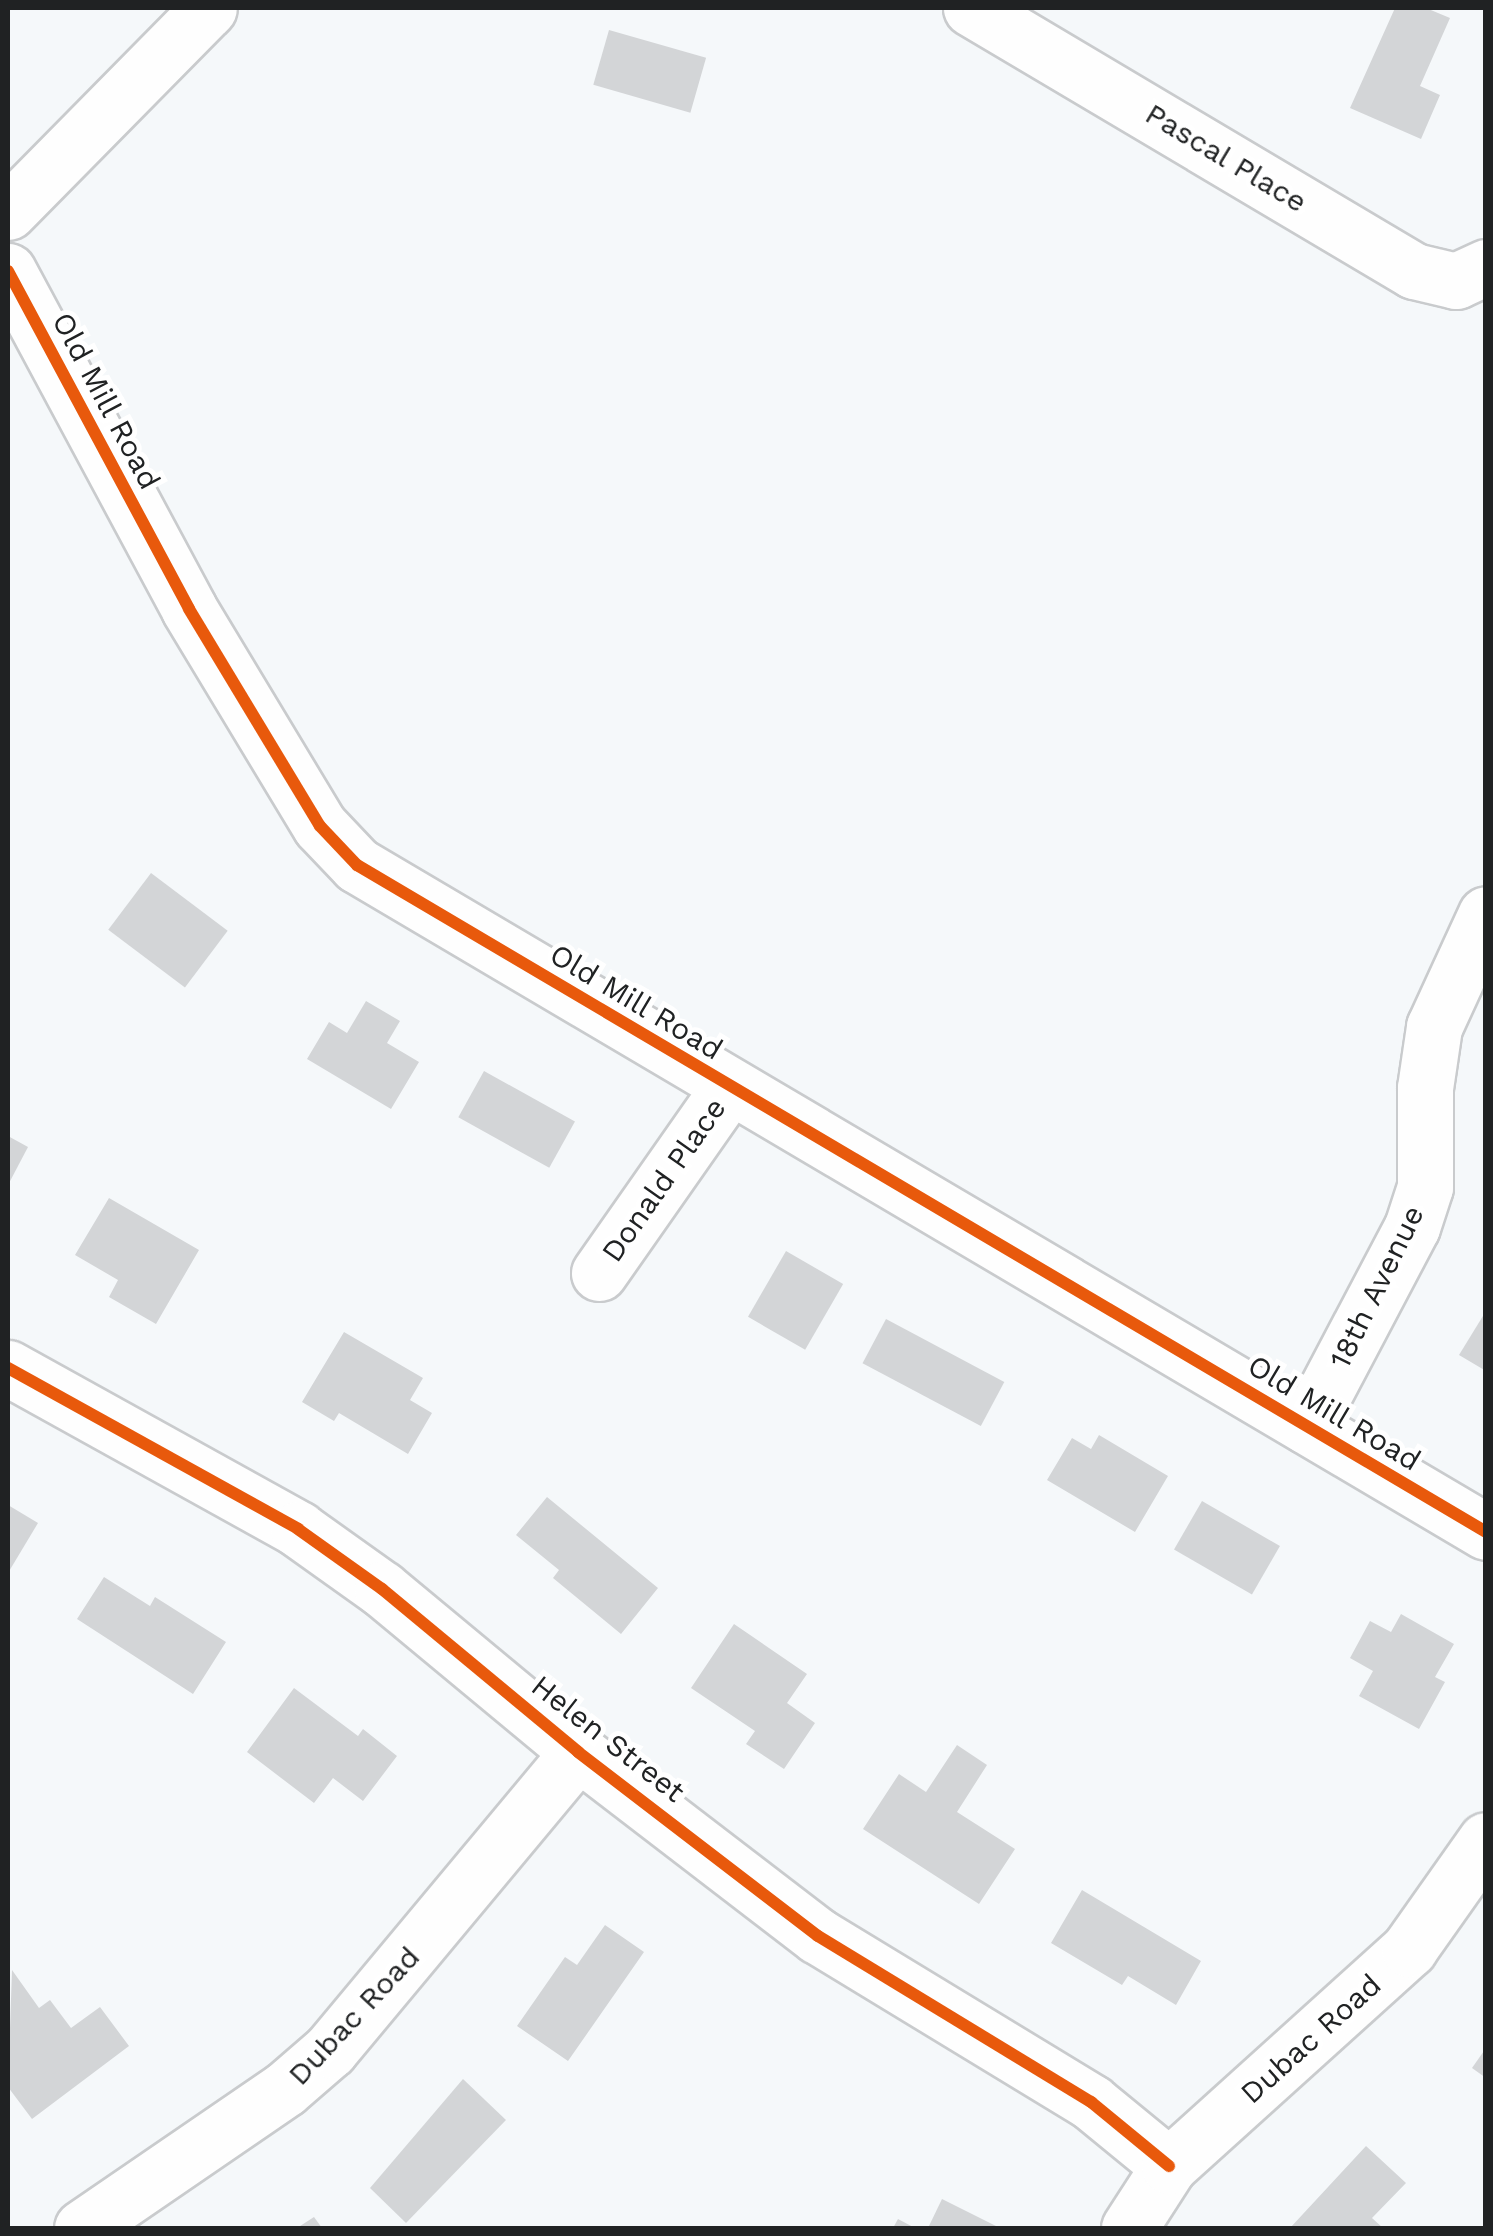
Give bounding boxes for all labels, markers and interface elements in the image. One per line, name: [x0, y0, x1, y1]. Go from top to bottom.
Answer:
street label: Pascal Place: [1138, 95, 1314, 221]
street label: Old Mill Road: [44, 306, 168, 496]
street label: Old Mill Road: [543, 936, 729, 1068]
street label: Donald Place: [594, 1091, 734, 1269]
street label: 18th Avenue: [1322, 1199, 1432, 1375]
street label: Old Mill Road: [1241, 1347, 1427, 1479]
street label: Helen Street: [524, 1668, 692, 1810]
street label: Dubac Road: [281, 1939, 427, 2093]
street label: Dubac Road: [1233, 1967, 1389, 2111]

